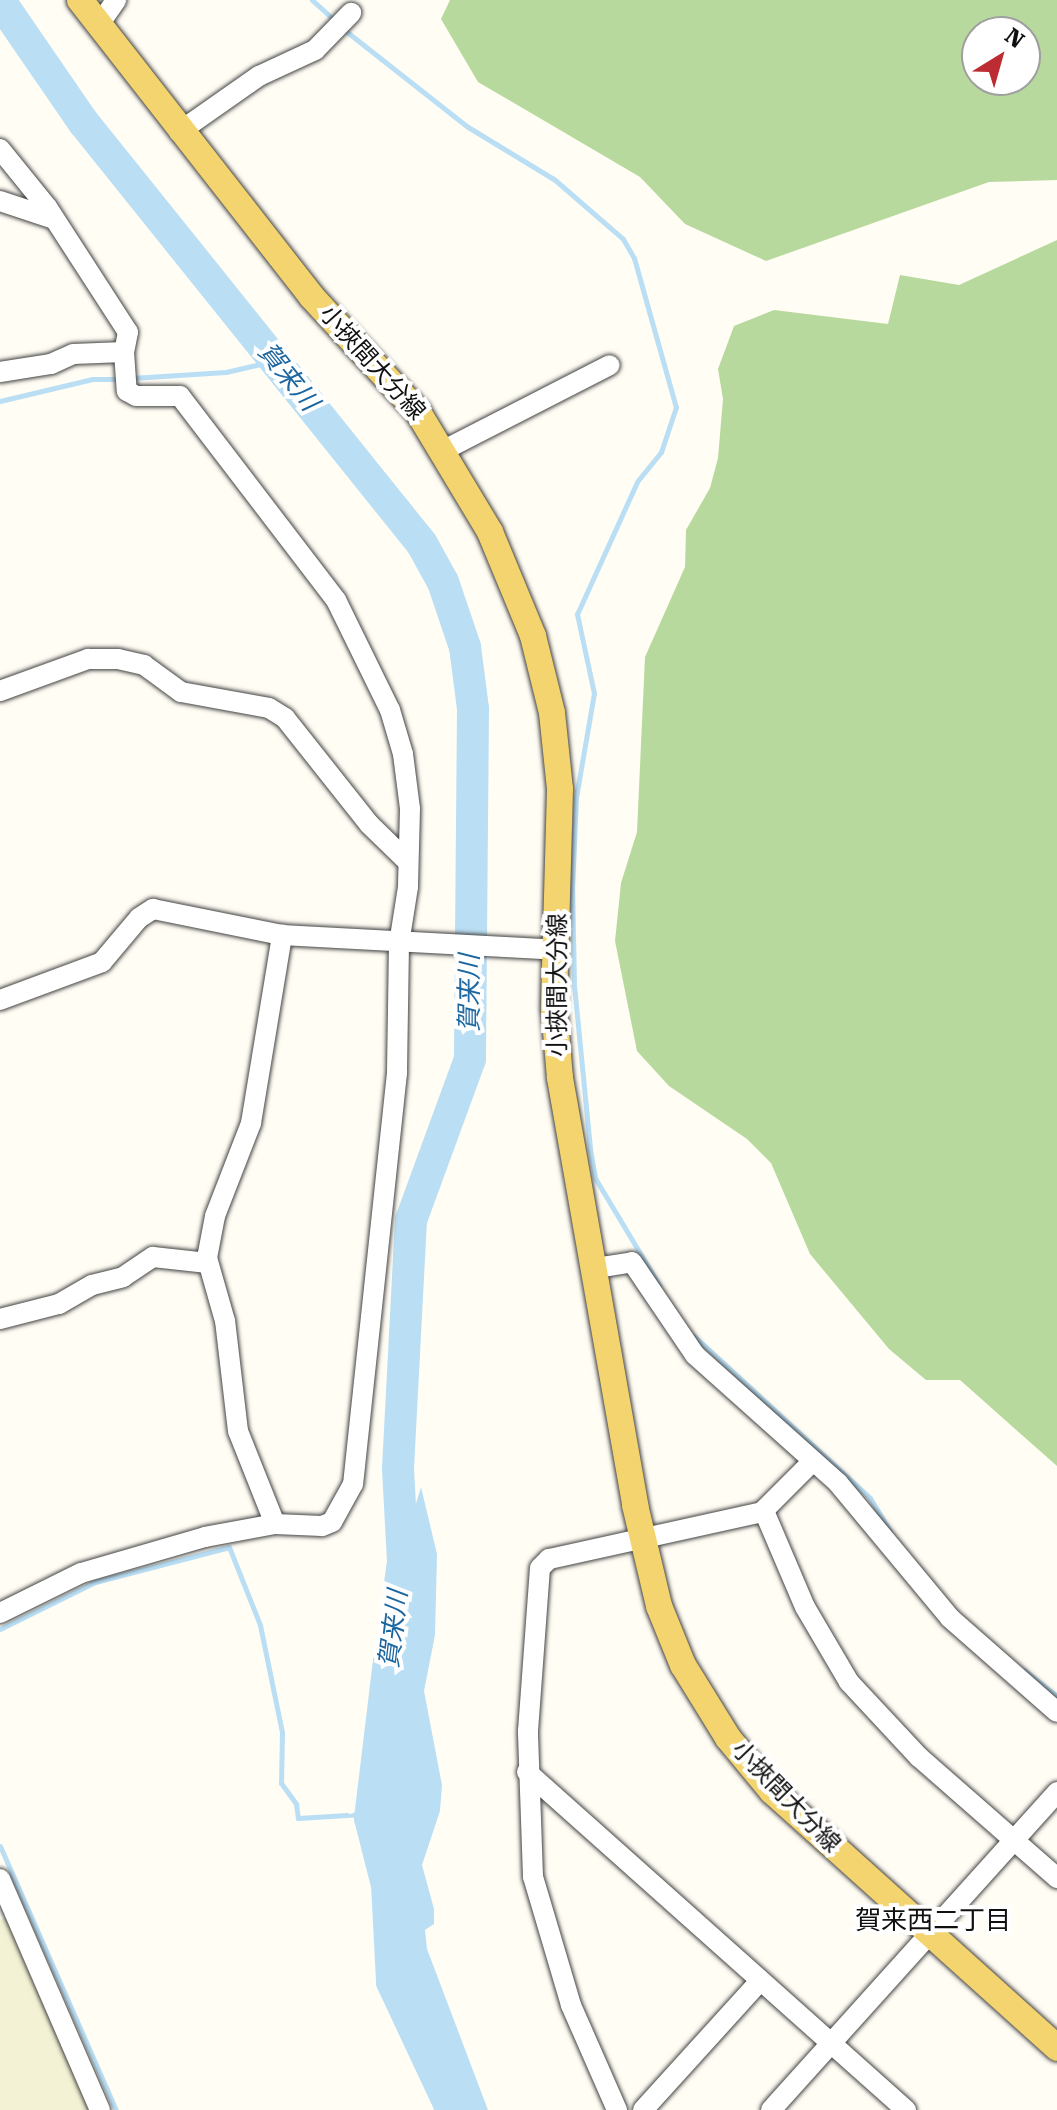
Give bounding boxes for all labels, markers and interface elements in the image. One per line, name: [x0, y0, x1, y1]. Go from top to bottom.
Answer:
north arrow: [961, 16, 1041, 96]
text: N: [1000, 23, 1029, 53]
street label: 小挾間大分線: [313, 300, 431, 426]
water label: 賀来川: [251, 337, 325, 417]
street label: 小挾間大分線: [544, 913, 572, 1057]
water label: 賀来川: [454, 954, 486, 1032]
water label: 賀来川: [374, 1588, 414, 1670]
street label: 小挾間大分線: [726, 1735, 846, 1859]
district label: 賀来西二丁目: [855, 1905, 1011, 1937]

